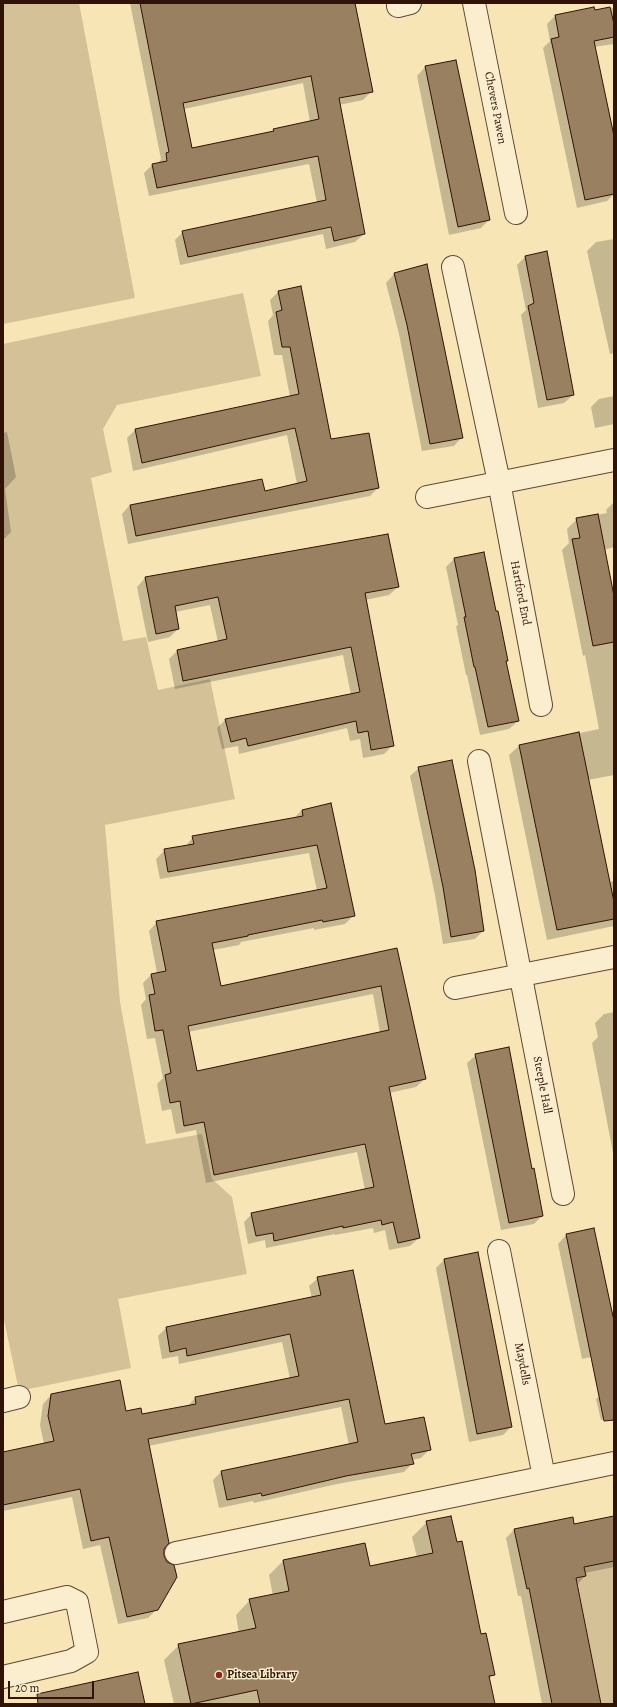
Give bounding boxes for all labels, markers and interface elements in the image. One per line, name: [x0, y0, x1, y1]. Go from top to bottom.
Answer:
street label: Chevers Pawen: [481, 71, 509, 145]
street label: Hartford End: [507, 559, 533, 627]
street label: Steeple Hall: [529, 1055, 555, 1115]
street label: Maydells: [511, 1341, 533, 1387]
place label: Pitsea Library: [227, 1668, 297, 1682]
marker: Pitsea Library: [214, 1670, 224, 1680]
scale bar: [10, 1673, 96, 1699]
text: 20 m: [15, 1680, 39, 1696]

